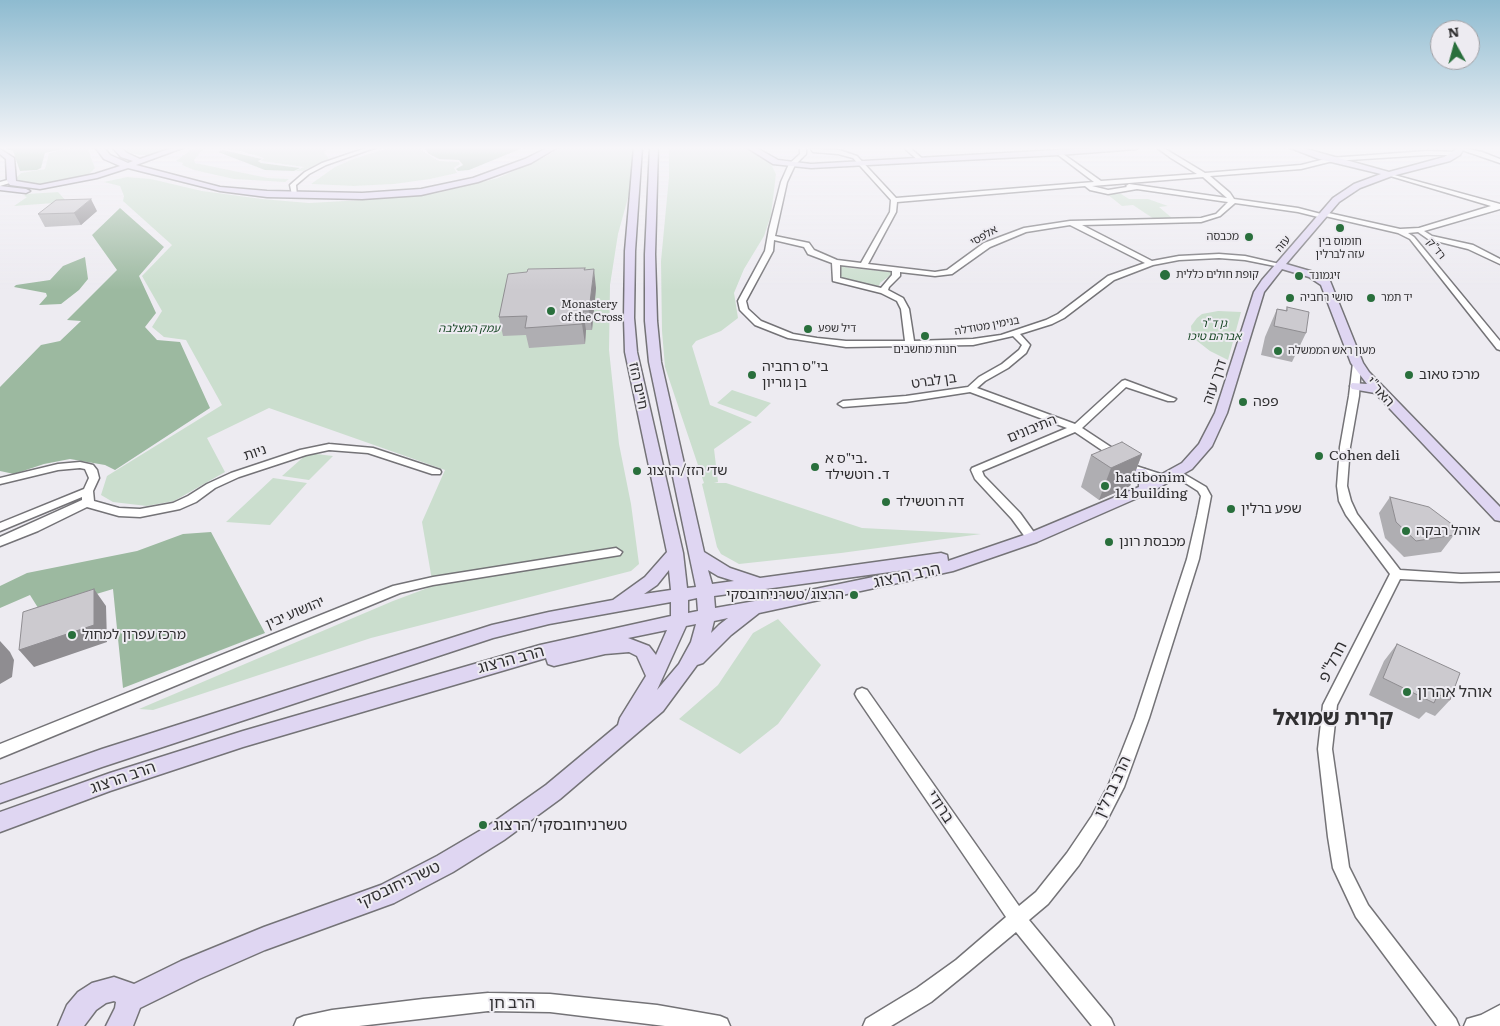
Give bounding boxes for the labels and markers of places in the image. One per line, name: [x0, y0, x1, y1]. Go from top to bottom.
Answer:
marker: חומוס בין עזה לברלין: [1334, 222, 1346, 234]
place label: מכבסה: [1206, 230, 1239, 244]
marker: מכבסה: [1243, 231, 1255, 243]
place label: חומוס בין עזה לברלין: [1316, 235, 1364, 261]
marker: קופת חולים כללית: [1158, 268, 1172, 282]
place label: קופת חולים כללית: [1176, 268, 1259, 282]
place label: זיגמונד: [1309, 269, 1340, 283]
marker: זיגמונד: [1293, 270, 1305, 282]
place label: סושי רחביה: [1300, 291, 1353, 305]
place label: יד תמר: [1381, 291, 1413, 305]
marker: סושי רחביה: [1284, 292, 1296, 304]
marker: יד תמר: [1365, 292, 1377, 304]
place label: Monastery of the Cross: [561, 298, 622, 324]
marker: Monastery of the Cross: [545, 305, 557, 317]
place label: דיל שפע: [818, 322, 856, 336]
marker: דיל שפע: [802, 323, 814, 335]
marker: חנות מחשבים: [919, 330, 931, 342]
place label: חנות מחשבים: [893, 343, 957, 357]
place label: מעון ראש הממשלה: [1288, 344, 1375, 358]
marker: מעון ראש הממשלה: [1272, 345, 1284, 357]
place label: בי"ס רחביה בן גוריון: [762, 359, 829, 392]
place label: מרכז טאוב: [1419, 367, 1480, 383]
marker: בי"ס רחביה בן גוריון: [746, 369, 758, 381]
marker: מרכז טאוב: [1403, 369, 1415, 381]
place label: פפה: [1253, 394, 1279, 410]
marker: פפה: [1237, 396, 1249, 408]
place label: Cohen deli: [1329, 448, 1400, 464]
marker: Cohen deli: [1313, 450, 1325, 462]
place label: בי"ס א. ד. רוטשילד: [825, 451, 889, 484]
marker: בי"ס א. ד. רוטשילד: [809, 461, 821, 473]
place label: שד׳ הזז/הרצוג: [647, 463, 728, 479]
marker: שד׳ הזז/הרצוג: [631, 465, 643, 477]
place label: hatibonim 14 building: [1115, 470, 1187, 502]
marker: hatibonim 14 building: [1099, 480, 1111, 492]
place label: דה רוטשילד: [896, 494, 964, 510]
marker: דה רוטשילד: [880, 496, 892, 508]
place label: שפע ברלין: [1241, 501, 1302, 517]
marker: שפע ברלין: [1225, 503, 1237, 515]
place label: אוהל רבקה: [1416, 523, 1480, 539]
marker: אוהל רבקה: [1400, 525, 1412, 537]
place label: מכבסת רונן: [1119, 534, 1186, 550]
marker: מכבסת רונן: [1103, 536, 1115, 548]
place label: הרצוג/טשרניחובסקי: [726, 587, 844, 603]
marker: הרצוג/טשרניחובסקי: [848, 589, 860, 601]
place label: מרכז עפרון למחול: [82, 627, 186, 643]
marker: מרכז עפרון למחול: [66, 629, 78, 641]
place label: אוהל אהרון: [1417, 682, 1492, 702]
marker: אוהל אהרון: [1401, 686, 1413, 698]
place label: טשרניחובסקי/הרצוג: [493, 815, 627, 835]
marker: טשרניחובסקי/הרצוג: [477, 819, 489, 831]

